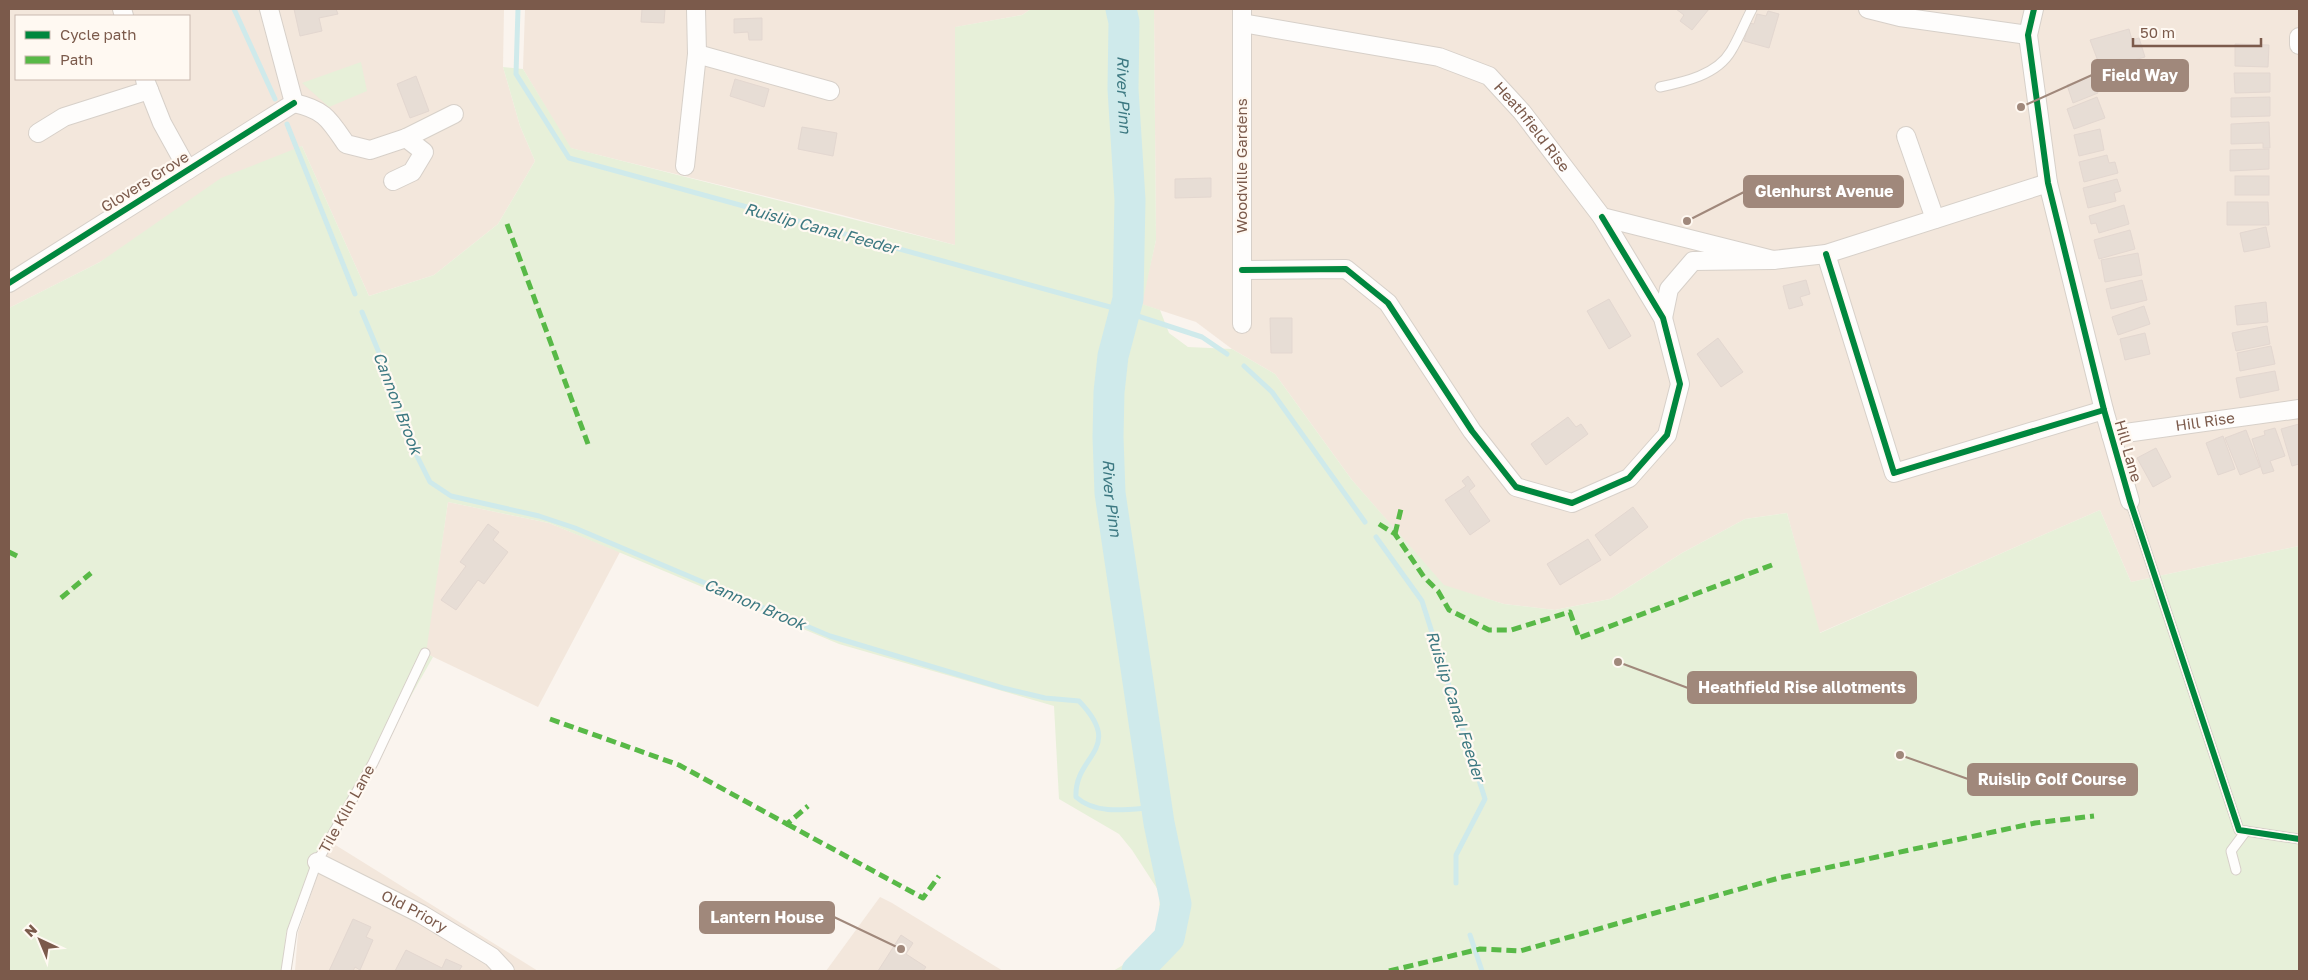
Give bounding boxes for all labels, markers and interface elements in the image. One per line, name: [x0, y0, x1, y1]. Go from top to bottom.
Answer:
legend: [15, 15, 190, 80]
scale bar: [2133, 15, 2260, 47]
text: 50 m: [2140, 23, 2175, 41]
text: Cycle path: [60, 25, 136, 43]
text: Path: [60, 50, 93, 68]
water label: River Pinn: [1113, 56, 1136, 135]
callout: Field Way: [2092, 60, 2188, 91]
text: Field Way: [2102, 65, 2179, 85]
street label: Heathfield Rise: [1491, 78, 1574, 175]
street label: Woodville Gardens: [1232, 98, 1250, 234]
street label: Glovers Grove: [97, 147, 192, 215]
callout: Glenhurst Avenue: [1744, 176, 1903, 207]
text: Glenhurst Avenue: [1755, 181, 1893, 201]
water label: Ruislip Canal Feeder: [742, 198, 902, 259]
water label: Cannon Brook: [369, 349, 427, 459]
street label: Hill Rise: [2174, 408, 2236, 434]
street label: Hill Lane: [2112, 418, 2146, 484]
water label: River Pinn: [1099, 459, 1127, 539]
water label: Cannon Brook: [701, 574, 810, 635]
water label: Ruislip Canal Feeder: [1422, 628, 1491, 787]
callout: Heathfield Rise allotments: [1688, 672, 1916, 703]
text: Heathfield Rise allotments: [1698, 677, 1906, 697]
street label: Tile Kiln Lane: [315, 761, 378, 856]
callout: Ruislip Golf Course: [1968, 764, 2137, 795]
text: Ruislip Golf Course: [1978, 769, 2126, 789]
street label: Old Priory: [379, 886, 451, 936]
callout: Lantern House: [700, 902, 834, 933]
text: Lantern House: [710, 907, 824, 927]
north arrow: [15, 915, 65, 965]
text: N: [21, 920, 40, 940]

